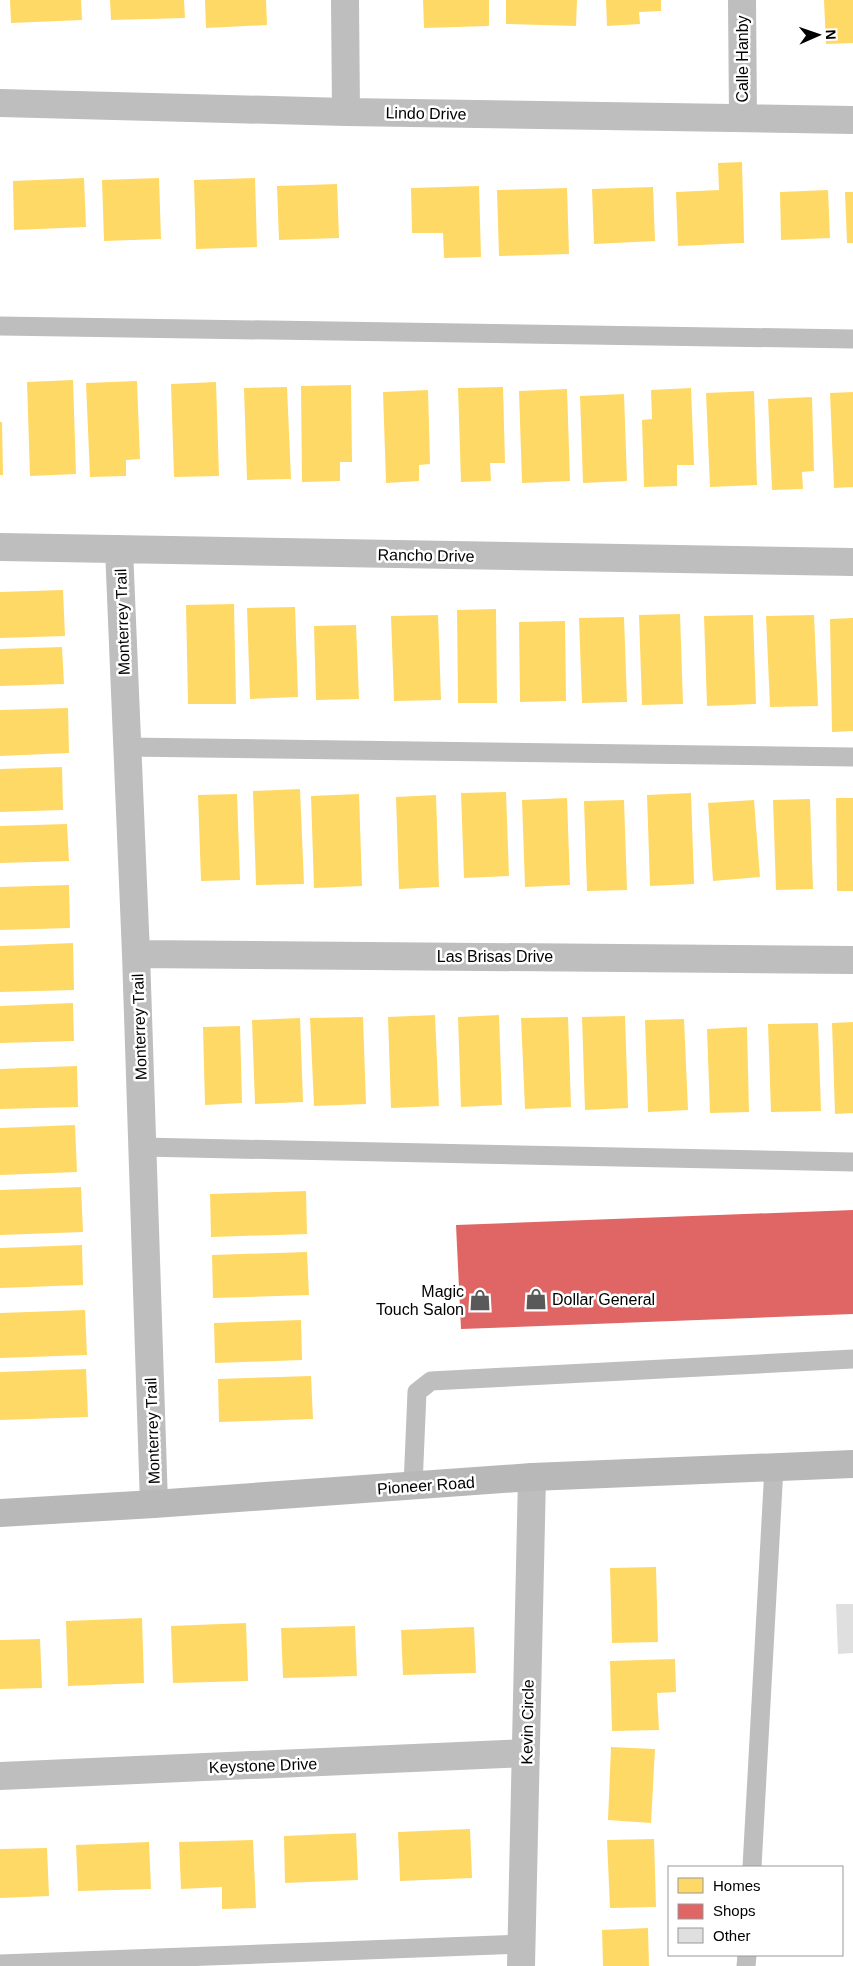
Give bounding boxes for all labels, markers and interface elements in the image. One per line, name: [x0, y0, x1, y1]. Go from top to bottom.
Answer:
north arrow: [793, 10, 843, 60]
street label: Calle Hanby: [734, 15, 751, 103]
text: N: [823, 29, 839, 40]
street label: Lindo Drive: [385, 104, 467, 123]
street label: Rancho Drive: [377, 546, 475, 565]
street label: Monterrey Trail: [112, 568, 133, 676]
street label: Las Brisas Drive: [437, 948, 553, 965]
street label: Monterrey Trail: [129, 973, 150, 1081]
place label: Magic Touch Salon: [376, 1283, 464, 1318]
shop icon: Dollar General: [523, 1286, 549, 1312]
shop icon: Magic Touch Salon: [467, 1287, 493, 1313]
place label: Dollar General: [552, 1291, 655, 1308]
street label: Monterrey Trail: [142, 1377, 163, 1485]
street label: Pioneer Road: [377, 1474, 475, 1497]
street label: Kevin Circle: [518, 1679, 537, 1765]
street label: Keystone Drive: [209, 1755, 318, 1776]
legend: [668, 1866, 843, 1956]
text: Homes: [713, 1877, 761, 1894]
text: Shops: [713, 1902, 756, 1919]
text: Other: [713, 1927, 751, 1944]

